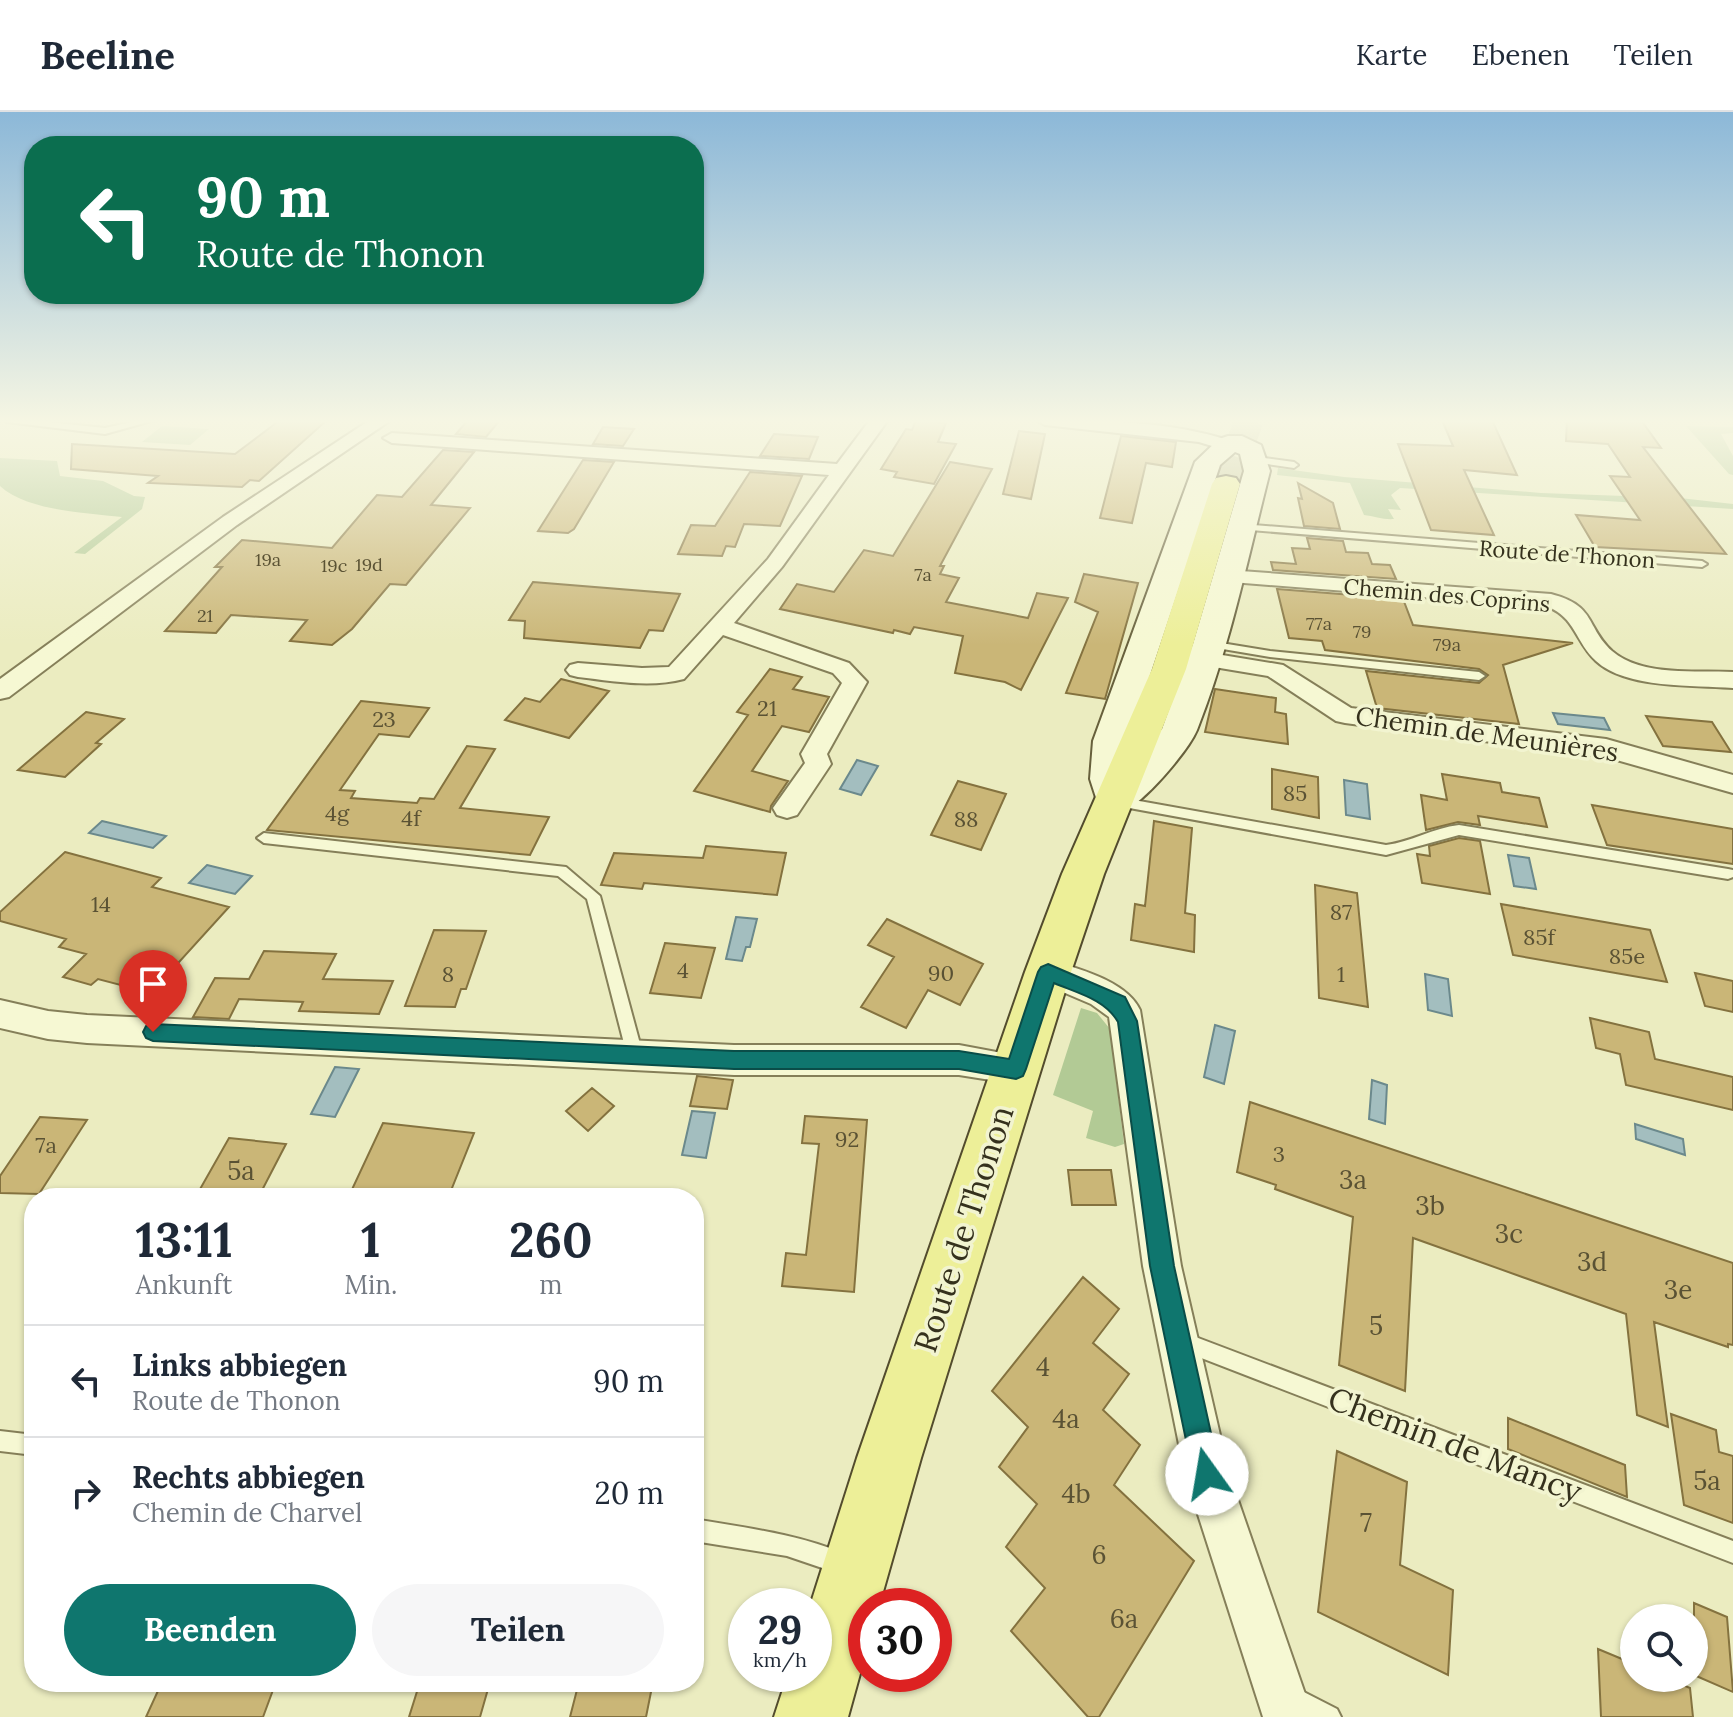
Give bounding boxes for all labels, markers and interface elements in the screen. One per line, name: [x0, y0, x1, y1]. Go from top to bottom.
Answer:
text: Beeline: [40, 31, 175, 79]
text: Karte: [1356, 37, 1428, 73]
text: Ebenen: [1472, 37, 1570, 73]
text: Teilen: [1614, 37, 1693, 73]
text: 90 m: [196, 161, 330, 232]
icon: left: [64, 168, 168, 272]
text: Route de Thonon: [196, 231, 485, 277]
street label: Route de Thonon: [1478, 534, 1656, 574]
house number: 19a: [255, 548, 281, 571]
house number: 19d: [355, 553, 383, 576]
house number: 19c: [321, 554, 347, 577]
house number: 7a: [914, 563, 932, 586]
street label: Chemin des Coprins: [1343, 572, 1551, 618]
house number: 21: [197, 604, 213, 627]
house number: 77a: [1306, 612, 1332, 635]
house number: 79: [1353, 620, 1371, 643]
house number: 79a: [1433, 633, 1461, 656]
house number: 21: [757, 694, 777, 722]
street label: Chemin de Meunières: [1353, 699, 1621, 768]
house number: 23: [372, 705, 396, 733]
house number: 85: [1283, 779, 1307, 807]
house number: 4g: [325, 799, 350, 827]
house number: 4f: [401, 804, 422, 832]
house number: 88: [954, 805, 978, 833]
house number: 14: [91, 890, 111, 918]
house number: 87: [1330, 898, 1352, 926]
house number: 85f: [1523, 923, 1556, 951]
house number: 85e: [1609, 942, 1645, 970]
pin: [119, 950, 187, 1032]
house number: 4: [677, 956, 689, 984]
house number: 90: [928, 959, 954, 987]
house number: 8: [442, 960, 454, 988]
house number: 1: [1337, 960, 1345, 988]
icon: arrive: [131, 962, 175, 1006]
street label: Route de Thonon: [904, 1100, 1023, 1357]
house number: 92: [835, 1125, 859, 1153]
house number: 7a: [35, 1131, 57, 1159]
house number: 3: [1273, 1140, 1285, 1168]
house number: 5a: [227, 1154, 255, 1187]
house number: 3a: [1339, 1163, 1367, 1196]
house number: 3b: [1415, 1189, 1445, 1222]
text: 13:11: [135, 1209, 233, 1270]
text: 1: [361, 1209, 381, 1270]
text: 260: [509, 1209, 593, 1270]
house number: 3c: [1495, 1217, 1523, 1250]
house number: 3d: [1577, 1245, 1607, 1278]
text: Ankunft: [136, 1268, 232, 1301]
text: Min.: [344, 1268, 398, 1301]
text: m: [539, 1268, 562, 1301]
house number: 3e: [1664, 1273, 1692, 1306]
house number: 5: [1369, 1309, 1383, 1342]
text: Links abbiegen: [132, 1346, 347, 1384]
house number: 4: [1036, 1350, 1050, 1383]
icon: left: [64, 1359, 108, 1403]
text: 90 m: [593, 1362, 664, 1400]
street label: Chemin de Mancy: [1323, 1377, 1588, 1512]
text: Route de Thonon: [132, 1384, 341, 1417]
house number: 4a: [1052, 1402, 1080, 1435]
position arrow: [1165, 1432, 1249, 1516]
text: Rechts abbiegen: [132, 1458, 365, 1496]
house number: 5a: [1693, 1464, 1721, 1497]
icon: right: [64, 1471, 108, 1515]
text: 20 m: [595, 1474, 664, 1512]
house number: 4b: [1061, 1477, 1091, 1510]
text: Chemin de Charvel: [132, 1496, 362, 1529]
house number: 7: [1360, 1506, 1372, 1539]
house number: 6: [1091, 1538, 1107, 1571]
button: Beenden: [64, 1584, 356, 1676]
button: Teilen: [372, 1584, 664, 1676]
speed limit sign: 30: [848, 1588, 952, 1692]
house number: 6a: [1110, 1602, 1138, 1635]
text: 29: [758, 1604, 802, 1655]
map controls: [1620, 1604, 1708, 1692]
button: search: [1620, 1604, 1708, 1692]
text: km/h: [753, 1647, 807, 1672]

